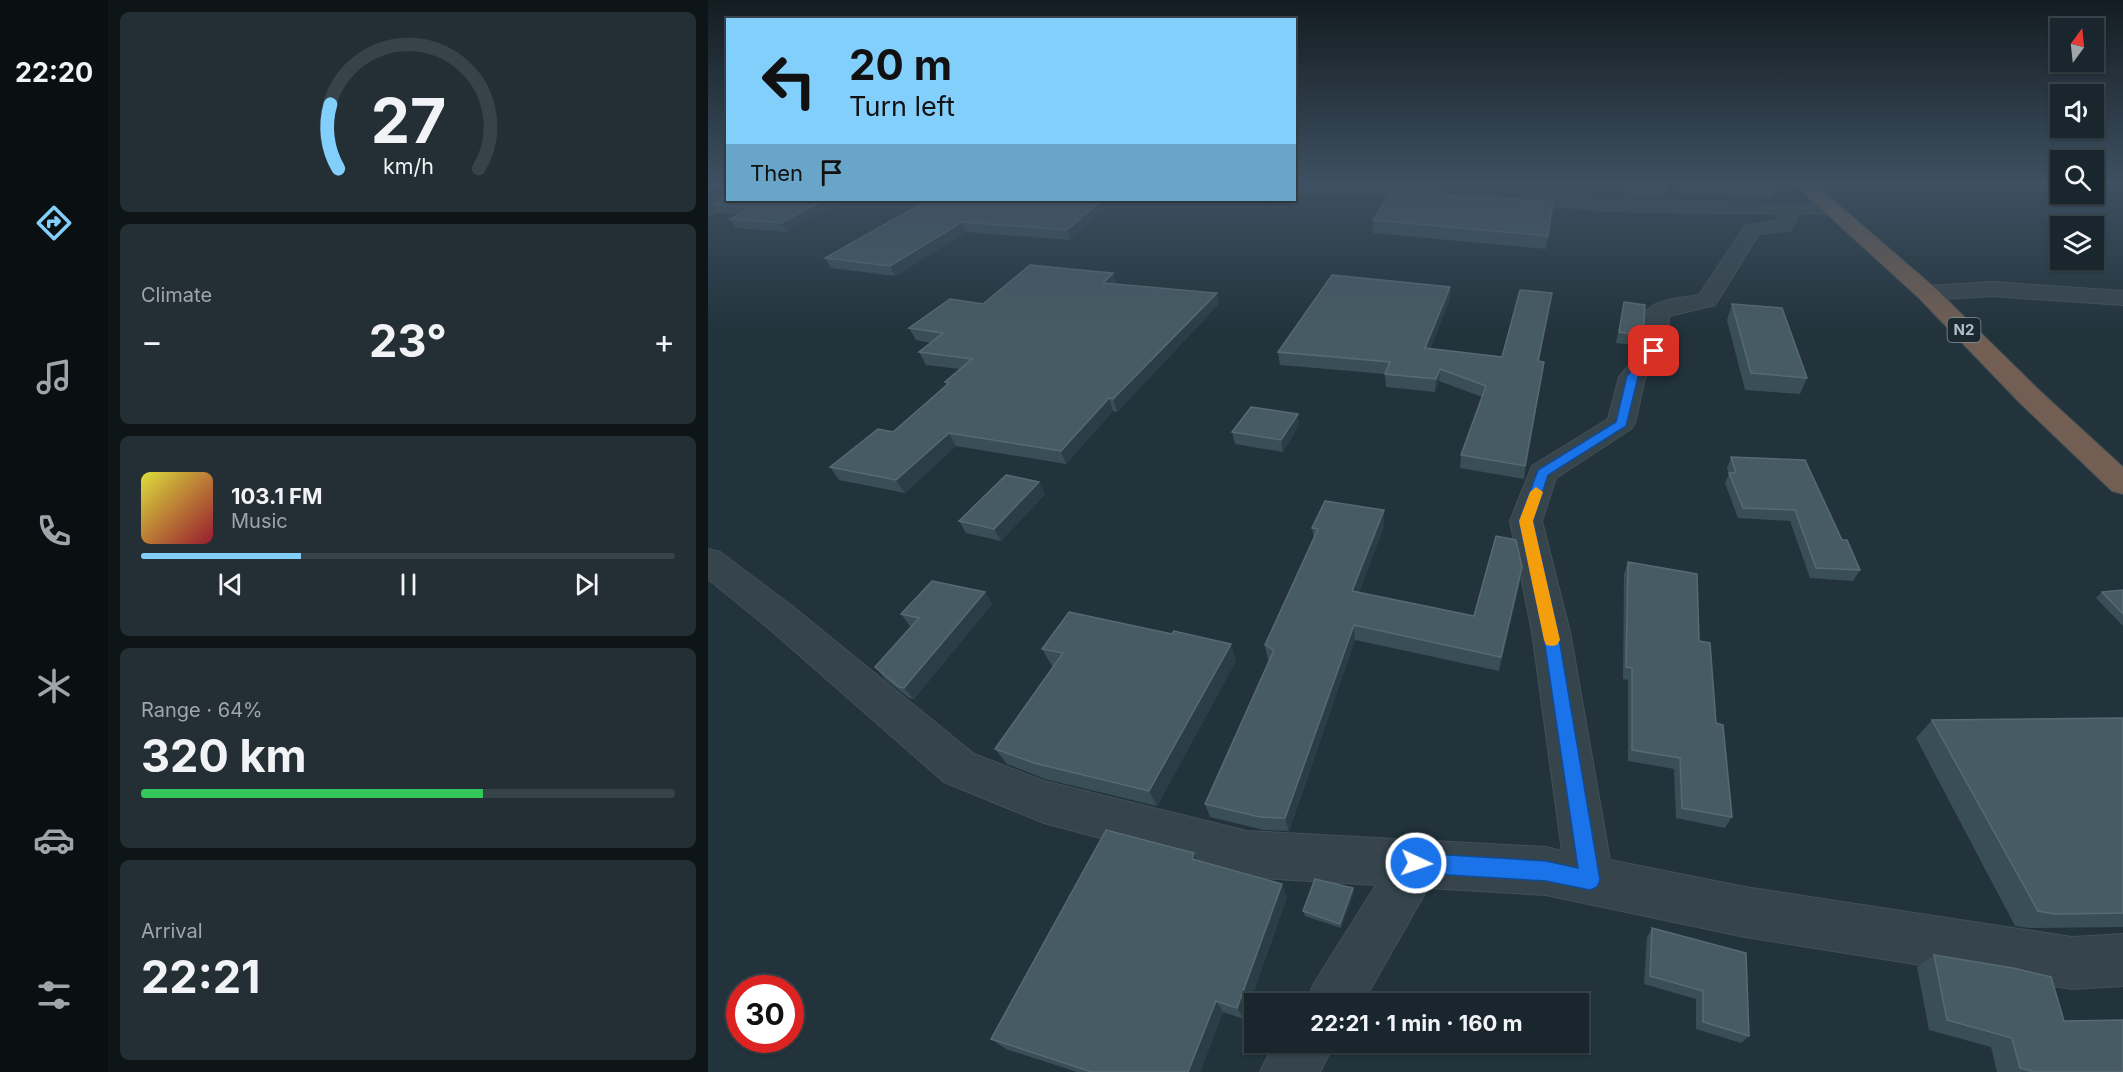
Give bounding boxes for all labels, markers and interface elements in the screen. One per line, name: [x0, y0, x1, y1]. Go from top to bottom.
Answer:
north arrow: [2050, 18, 2104, 72]
map controls: [2050, 18, 2104, 270]
text: 20 m: [849, 39, 952, 90]
icon: left: [750, 42, 828, 120]
text: 22:20: [15, 56, 93, 89]
text: 27: [370, 83, 446, 158]
button: sound: [2050, 84, 2104, 138]
text: Turn left: [849, 90, 955, 123]
button: search: [2050, 150, 2104, 204]
text: km/h: [383, 153, 433, 179]
icon: arrive: [815, 156, 848, 189]
text: Then: [750, 160, 803, 186]
icon: directions: [33, 202, 75, 244]
button: layers: [2050, 216, 2104, 270]
text: Climate: [141, 283, 212, 307]
text: 23°: [369, 313, 447, 368]
road number: N2: [1948, 318, 1980, 342]
text: −: [141, 321, 163, 361]
text: +: [653, 321, 675, 361]
pin: [1628, 325, 1679, 376]
icon: arrive: [1637, 334, 1670, 367]
icon: music: [33, 356, 75, 398]
text: 103.1 FM: [231, 483, 323, 509]
text: Music: [231, 509, 288, 533]
icon: phone: [33, 510, 75, 552]
icon: previous: [214, 568, 247, 601]
icon: pause: [392, 568, 425, 601]
icon: next: [570, 568, 603, 601]
icon: climate: [33, 665, 75, 707]
text: Range · 64%: [141, 698, 263, 722]
text: 320 km: [141, 728, 307, 783]
icon: car: [33, 819, 75, 861]
position arrow: [1384, 831, 1448, 895]
text: Arrival: [141, 919, 203, 943]
text: 22:21: [141, 949, 260, 1004]
icon: filters: [33, 974, 75, 1016]
speed limit sign: 30: [726, 975, 804, 1053]
text: 22:21 · 1 min · 160 m: [1310, 1010, 1523, 1036]

